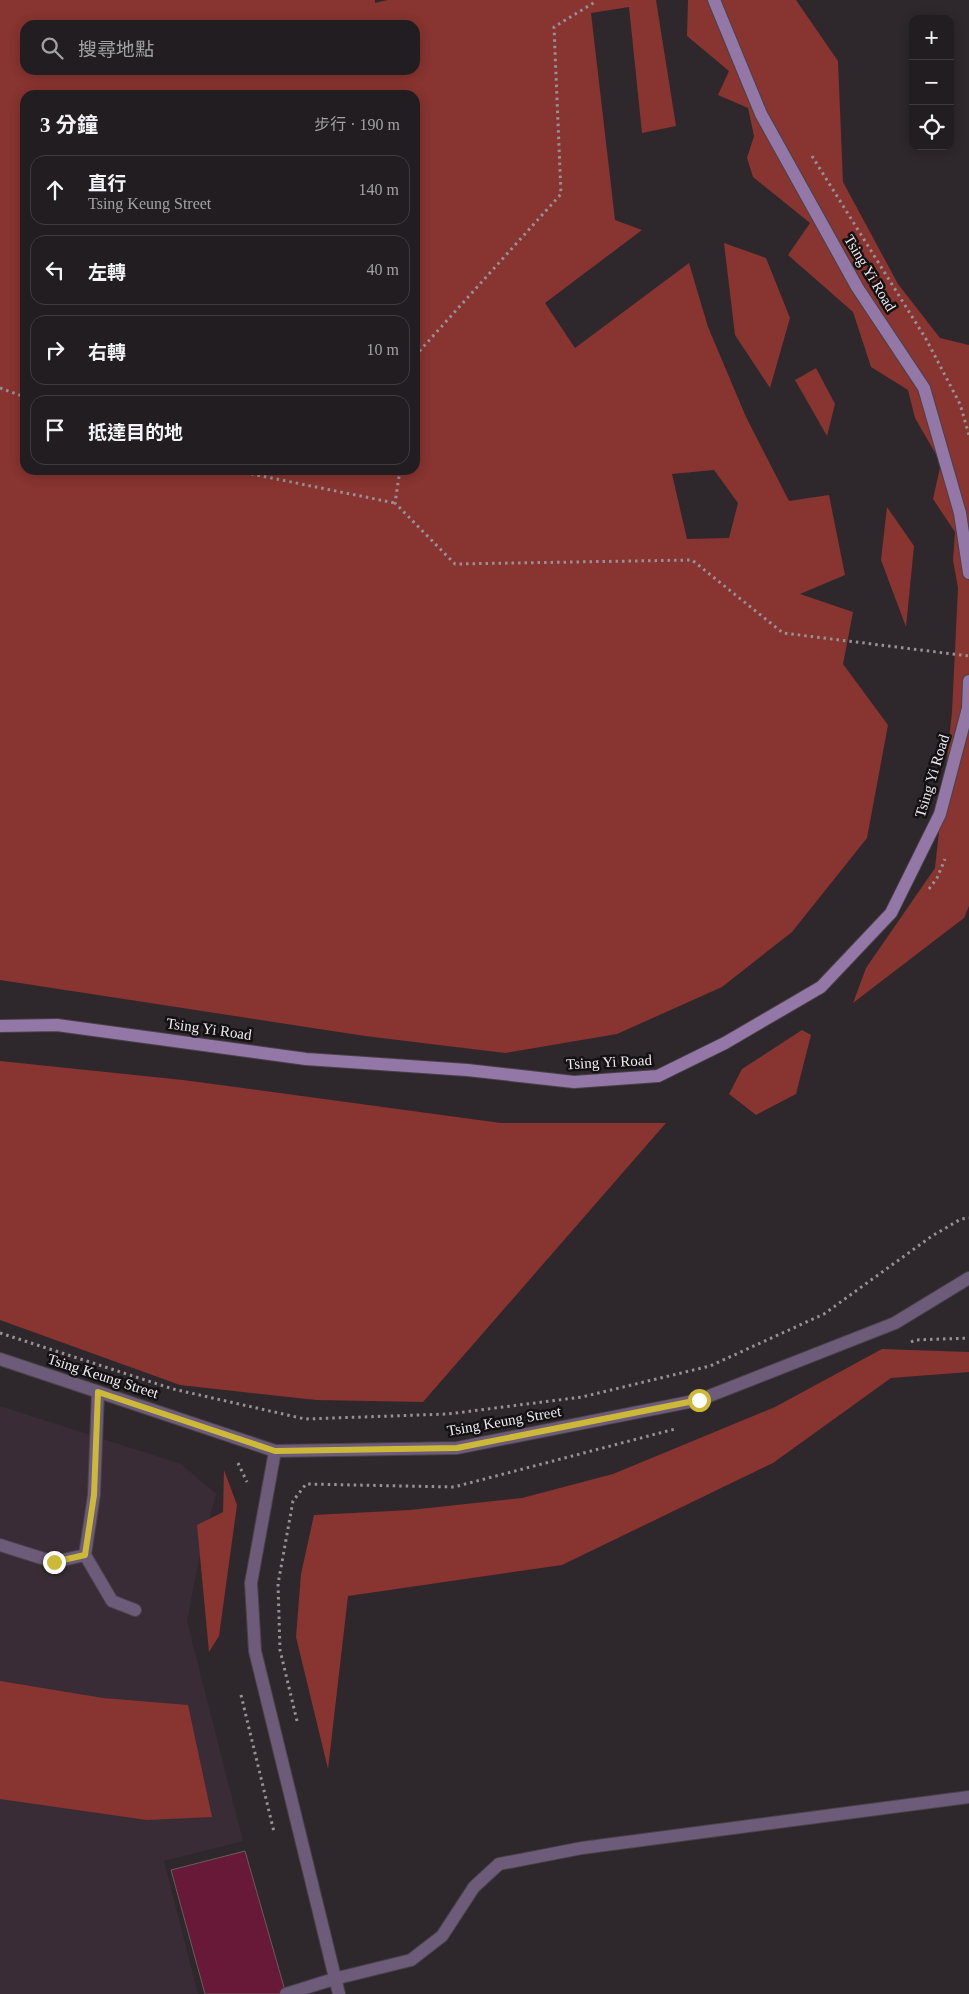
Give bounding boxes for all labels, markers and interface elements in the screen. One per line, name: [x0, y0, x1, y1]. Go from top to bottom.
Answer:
map controls: [909, 15, 954, 150]
button: +: [909, 15, 954, 60]
search box: [20, 20, 420, 75]
icon: search: [38, 34, 66, 62]
text: 搜尋地點: [78, 39, 154, 60]
button: −: [909, 60, 954, 105]
button: locate: [909, 105, 954, 150]
text: 3 分鐘: [40, 113, 98, 137]
text: 步行 · 190 m: [314, 116, 400, 133]
text: 直行: [88, 173, 126, 194]
icon: ahead: [41, 176, 69, 204]
text: 140 m: [359, 181, 399, 198]
text: Tsing Keung Street: [88, 195, 211, 212]
street label: Tsing Yi Road: [841, 232, 899, 314]
icon: left: [41, 256, 69, 284]
text: 40 m: [367, 261, 399, 278]
text: 左轉: [88, 262, 126, 283]
icon: right: [41, 336, 69, 364]
text: 10 m: [367, 341, 399, 358]
text: 右轉: [88, 342, 126, 363]
icon: arrive: [41, 416, 69, 444]
text: 抵達目的地: [88, 422, 183, 443]
street label: Tsing Yi Road: [912, 732, 952, 819]
street label: Tsing Yi Road: [165, 1015, 253, 1043]
street label: Tsing Yi Road: [566, 1052, 653, 1072]
street label: Tsing Keung Street: [46, 1351, 161, 1402]
route start: [688, 1389, 711, 1412]
street label: Tsing Keung Street: [446, 1403, 563, 1439]
route end: [43, 1551, 66, 1574]

